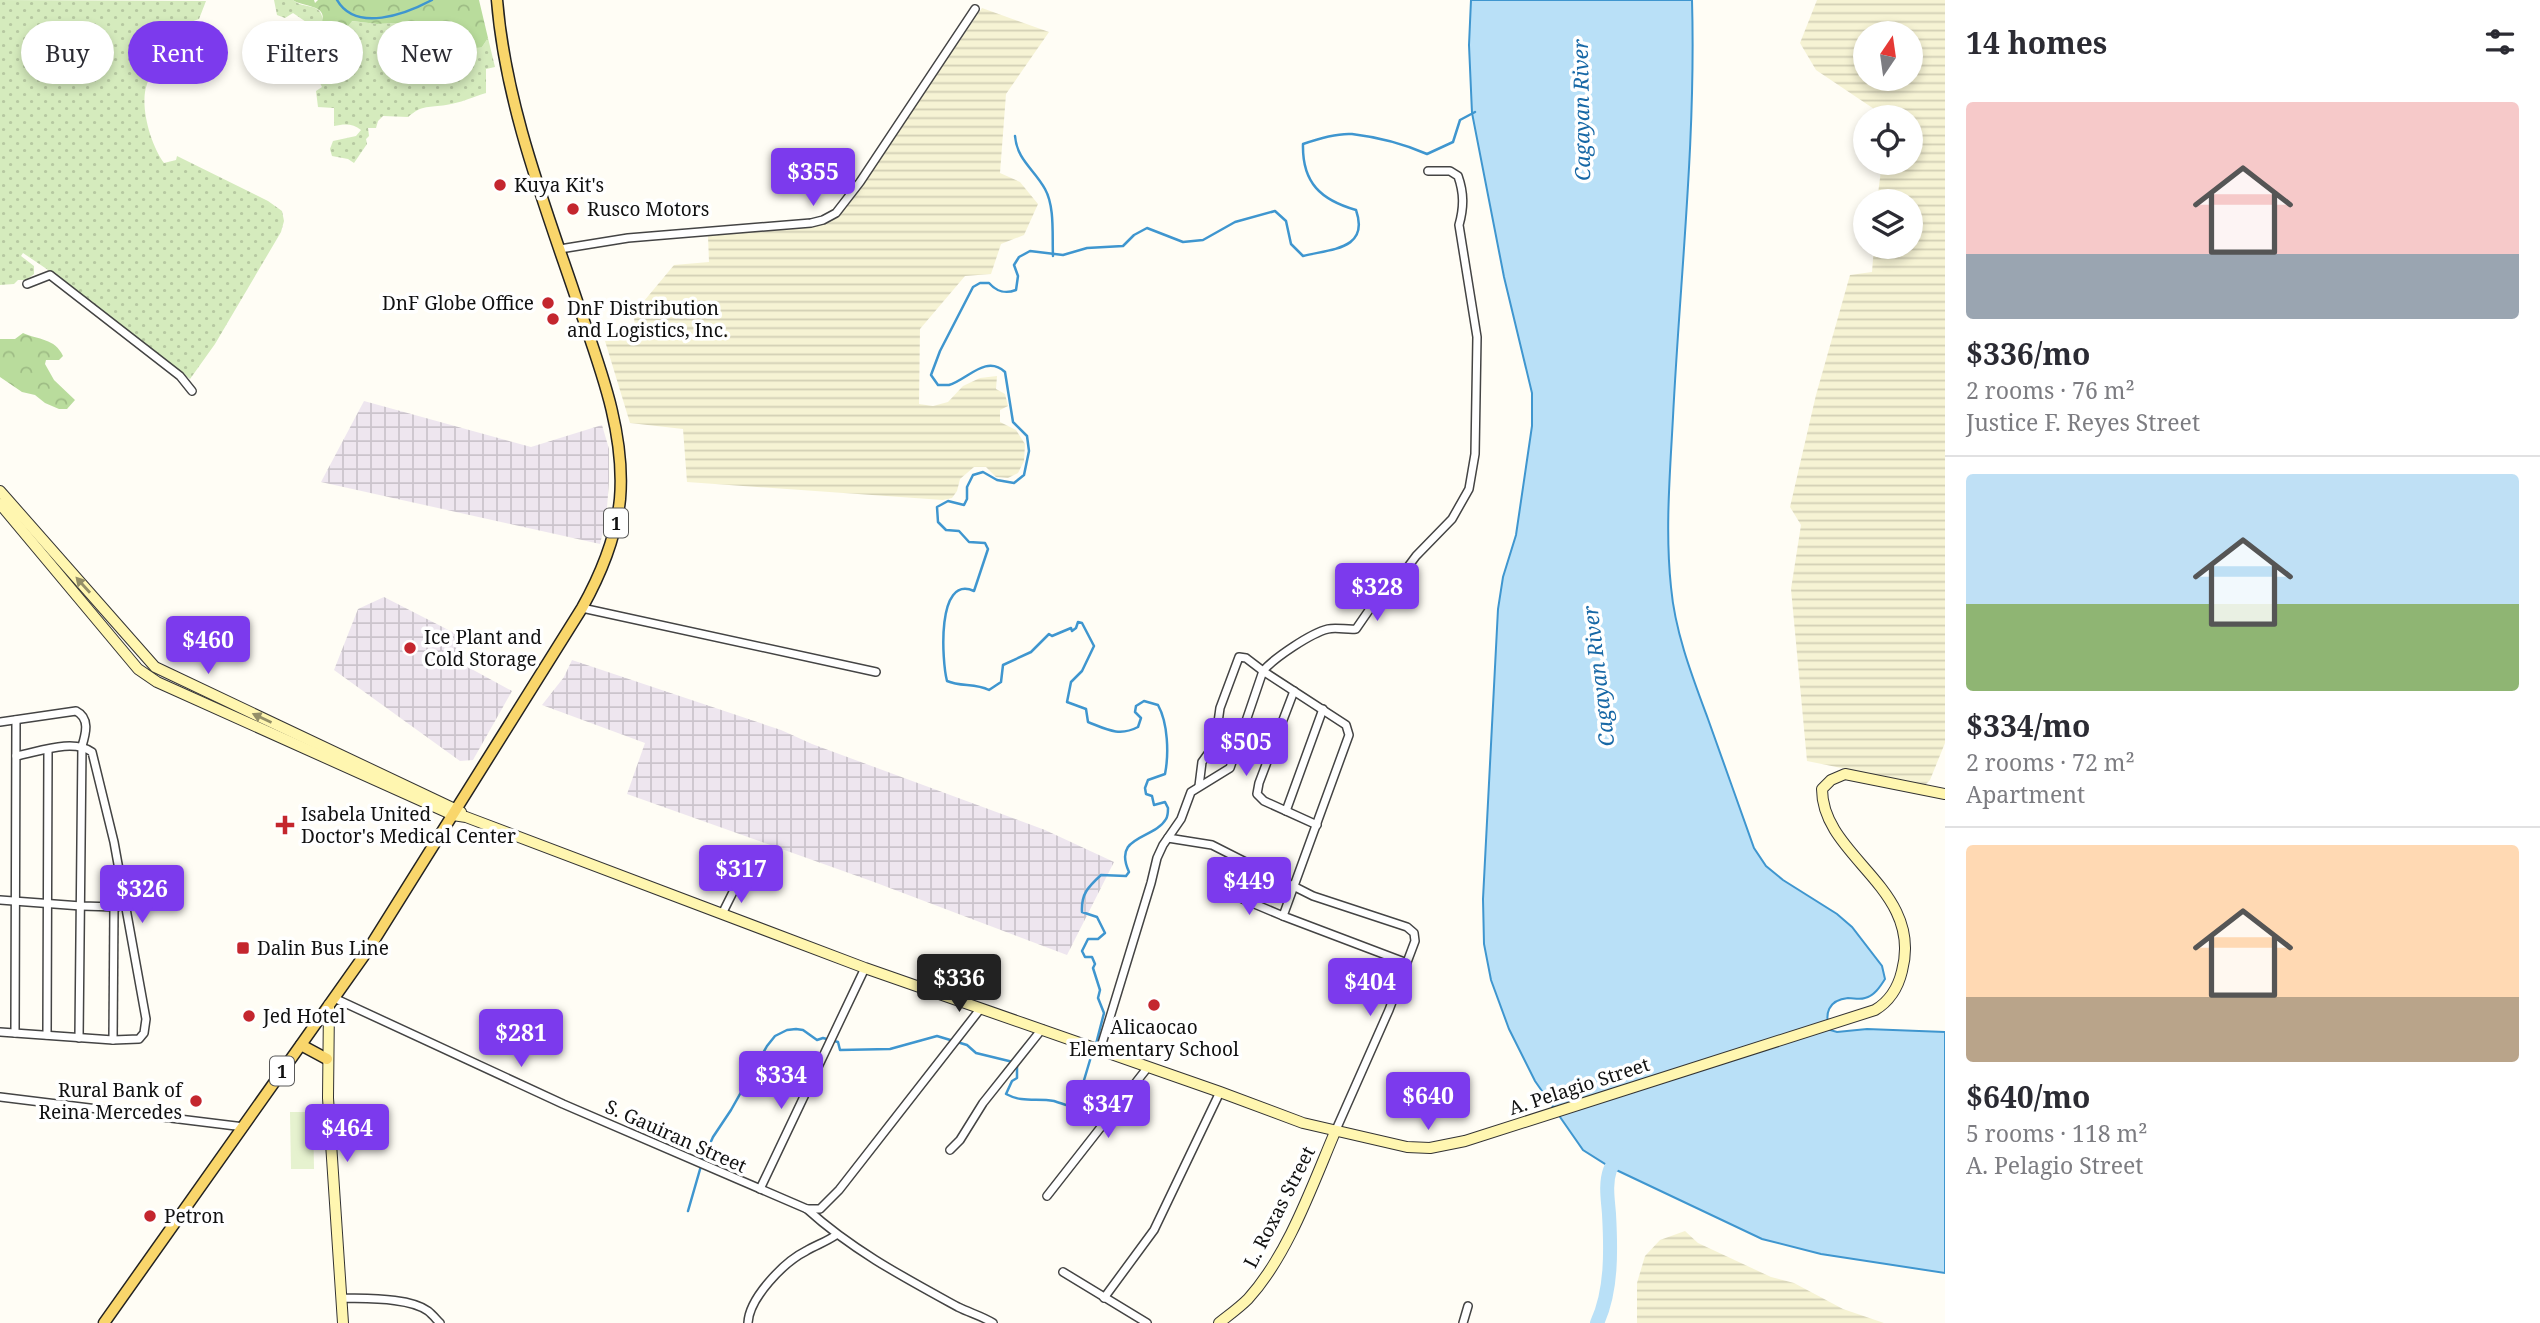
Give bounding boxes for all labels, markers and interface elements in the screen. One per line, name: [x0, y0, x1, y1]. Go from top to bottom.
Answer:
chip: Buy: [21, 21, 114, 84]
chip: Rent: [128, 21, 228, 84]
chip: Filters: [242, 21, 363, 84]
chip: New: [377, 21, 477, 84]
north arrow: [1853, 21, 1923, 91]
map controls: [1853, 21, 1923, 259]
text: 14 homes: [1966, 22, 2107, 63]
icon: filters: [2481, 23, 2519, 61]
water label: Cagayan River: [1566, 39, 1596, 181]
button: locate: [1853, 105, 1923, 175]
icon: home: [2180, 147, 2306, 273]
pin: $355: [772, 148, 854, 208]
text: $355: [787, 155, 839, 187]
place label: Kuya Kit's: [514, 172, 604, 198]
marker: Kuya Kit's: [492, 177, 508, 193]
button: layers: [1853, 189, 1923, 259]
place label: Rusco Motors: [587, 196, 709, 222]
marker: Rusco Motors: [565, 201, 581, 217]
place label: DnF Globe Office: [382, 290, 534, 316]
marker: DnF Globe Office: [540, 295, 556, 311]
place label: DnF Distribution and Logistics, Inc.: [567, 295, 728, 343]
marker: DnF Distribution and Logistics, Inc.: [545, 311, 561, 327]
text: $336/mo: [1966, 333, 2090, 374]
text: 2 rooms · 76 m²: [1966, 374, 2135, 406]
text: Justice F. Reyes Street: [1966, 406, 2200, 438]
road number: 1: [604, 508, 628, 538]
icon: home: [2180, 519, 2306, 645]
pin: $328: [1336, 564, 1418, 623]
text: $328: [1351, 570, 1403, 602]
one-way arrow: [75, 576, 91, 594]
water label: Cagayan River: [1575, 604, 1621, 748]
pin: $460: [167, 616, 249, 676]
text: $460: [182, 623, 234, 655]
place label: Ice Plant and Cold Storage: [424, 624, 542, 672]
marker: Ice Plant and Cold Storage: [402, 640, 418, 656]
text: $334/mo: [1966, 705, 2090, 746]
one-way arrow: [252, 712, 272, 724]
pin: $505: [1205, 718, 1287, 778]
text: $505: [1220, 725, 1272, 757]
text: 2 rooms · 72 m²: [1966, 746, 2135, 778]
text: Apartment: [1966, 778, 2085, 810]
place label: Isabela United Doctor's Medical Center: [301, 801, 516, 849]
marker: Isabela United Doctor's Medical Center: [275, 815, 295, 835]
pin: $317: [700, 846, 782, 905]
text: $317: [715, 852, 767, 884]
pin: $449: [1208, 858, 1290, 917]
text: $449: [1223, 864, 1275, 896]
pin: $326: [101, 866, 183, 925]
text: $326: [116, 872, 168, 904]
icon: home: [2180, 890, 2306, 1016]
place label: Dalin Bus Line: [257, 935, 389, 961]
marker: Dalin Bus Line: [235, 940, 251, 956]
pin: $336: [918, 954, 1000, 1014]
pin: $404: [1329, 958, 1411, 1018]
text: $336: [933, 961, 985, 993]
text: $404: [1344, 965, 1396, 997]
marker: Alicaocao Elementary School: [1146, 997, 1162, 1013]
place label: Jed Hotel: [262, 1003, 345, 1029]
marker: Jed Hotel: [241, 1008, 257, 1024]
pin: $281: [480, 1010, 562, 1069]
place label: Alicaocao Elementary School: [1069, 1014, 1239, 1062]
text: $281: [495, 1016, 547, 1048]
street label: A. Pelagio Street: [1505, 1051, 1653, 1121]
pin: $334: [740, 1052, 822, 1111]
road number: 1: [270, 1056, 294, 1086]
text: $334: [755, 1058, 807, 1090]
pin: $640: [1387, 1072, 1469, 1132]
text: $640/mo: [1966, 1076, 2090, 1117]
place label: Rural Bank of Reina Mercedes: [39, 1077, 184, 1125]
text: $640: [1402, 1079, 1454, 1111]
pin: $347: [1067, 1080, 1149, 1140]
text: $347: [1082, 1087, 1134, 1119]
marker: Rural Bank of Reina Mercedes: [188, 1093, 204, 1109]
street label: S. Gauiran Street: [601, 1093, 751, 1179]
pin: $464: [306, 1104, 388, 1164]
text: $464: [321, 1111, 373, 1143]
text: 5 rooms · 118 m²: [1966, 1117, 2148, 1149]
street label: L. Roxas Street: [1237, 1142, 1321, 1272]
text: A. Pelagio Street: [1966, 1149, 2143, 1181]
place label: Petron: [164, 1203, 225, 1229]
marker: Petron: [142, 1208, 158, 1224]

